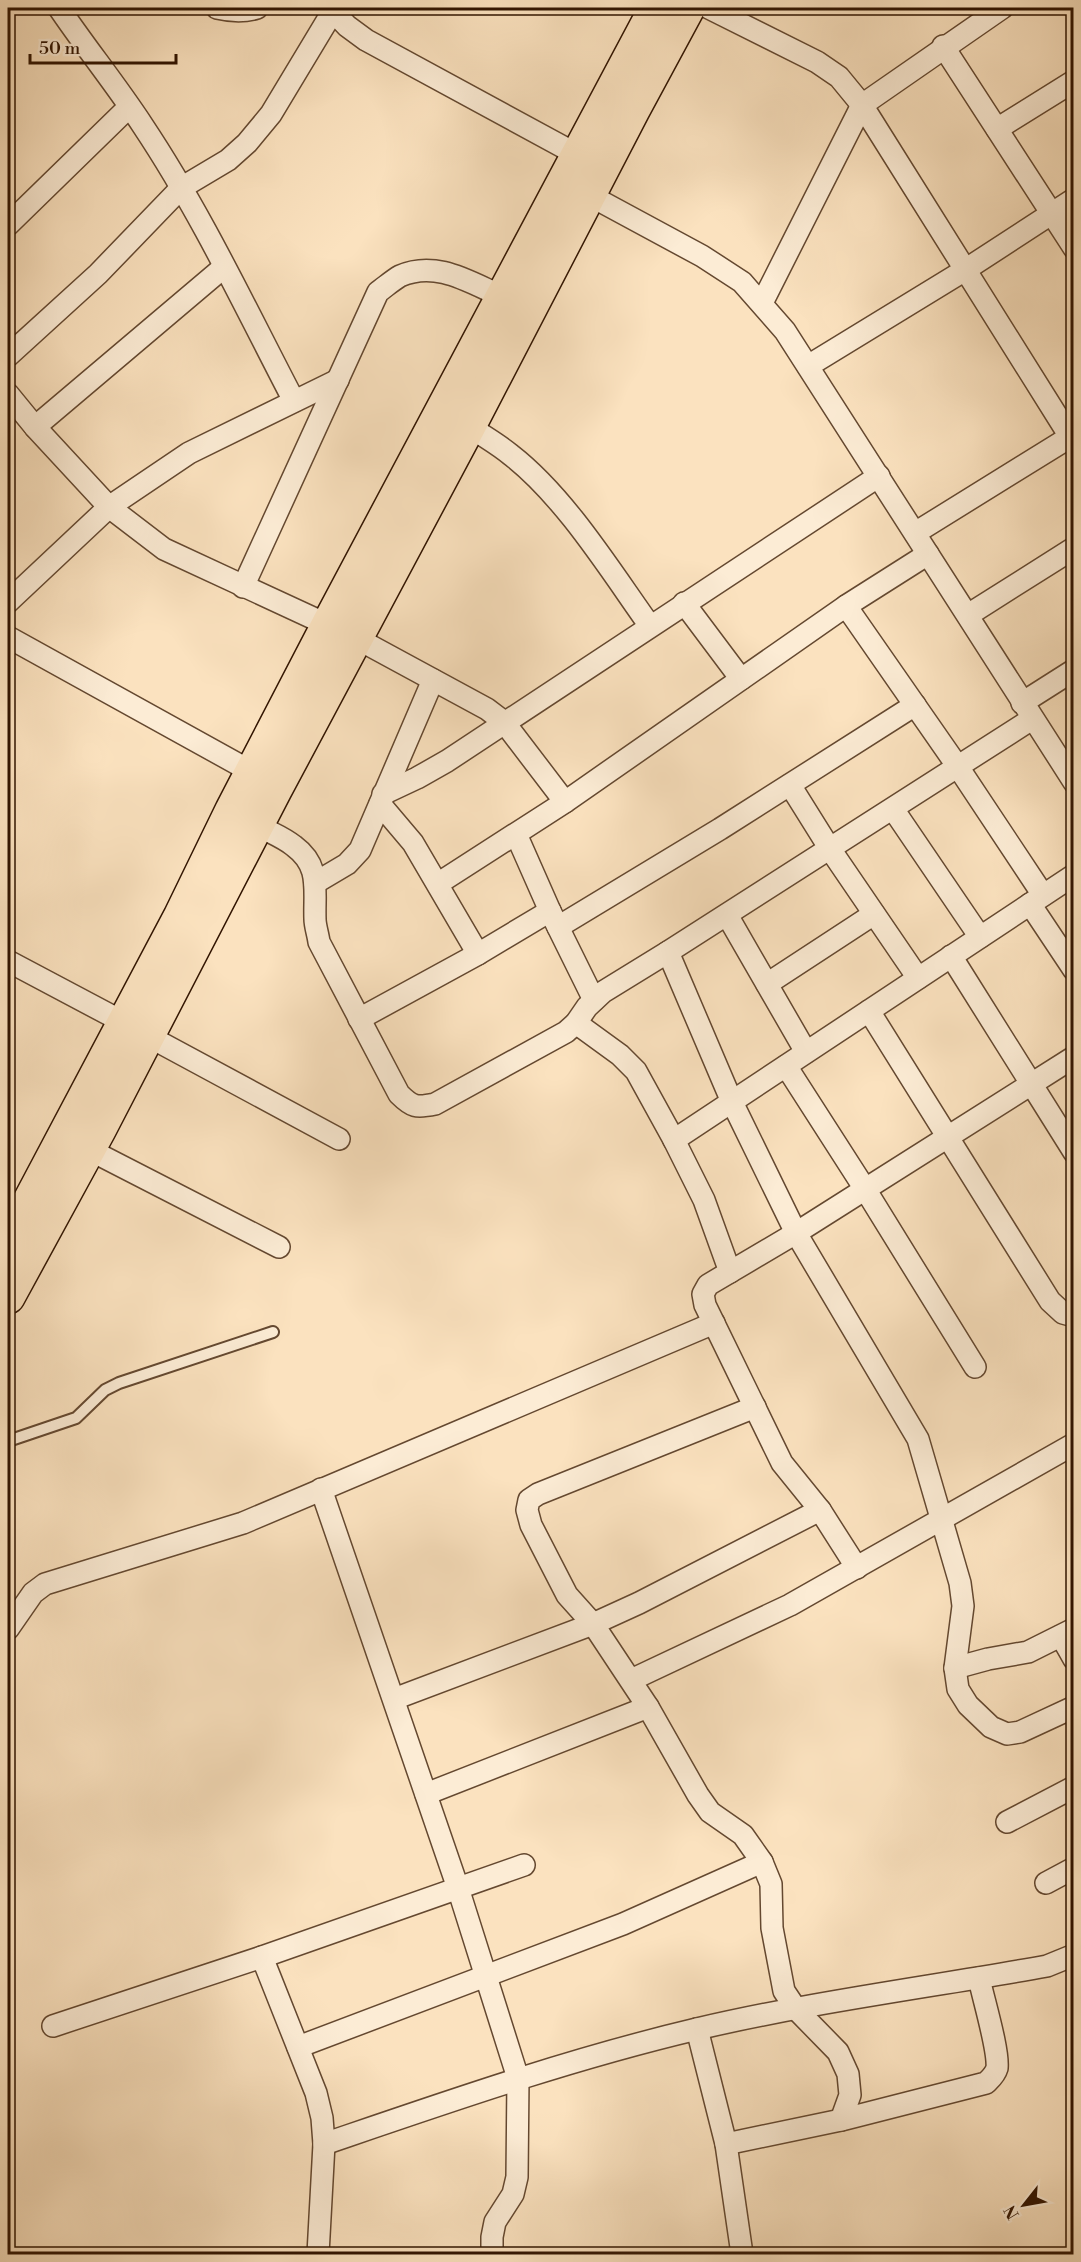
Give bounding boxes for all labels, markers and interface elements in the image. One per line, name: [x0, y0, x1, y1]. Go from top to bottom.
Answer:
scale bar: [30, 27, 176, 65]
text: 50 m: [39, 37, 81, 60]
north arrow: [994, 2175, 1054, 2235]
text: N: [1000, 2201, 1024, 2223]

